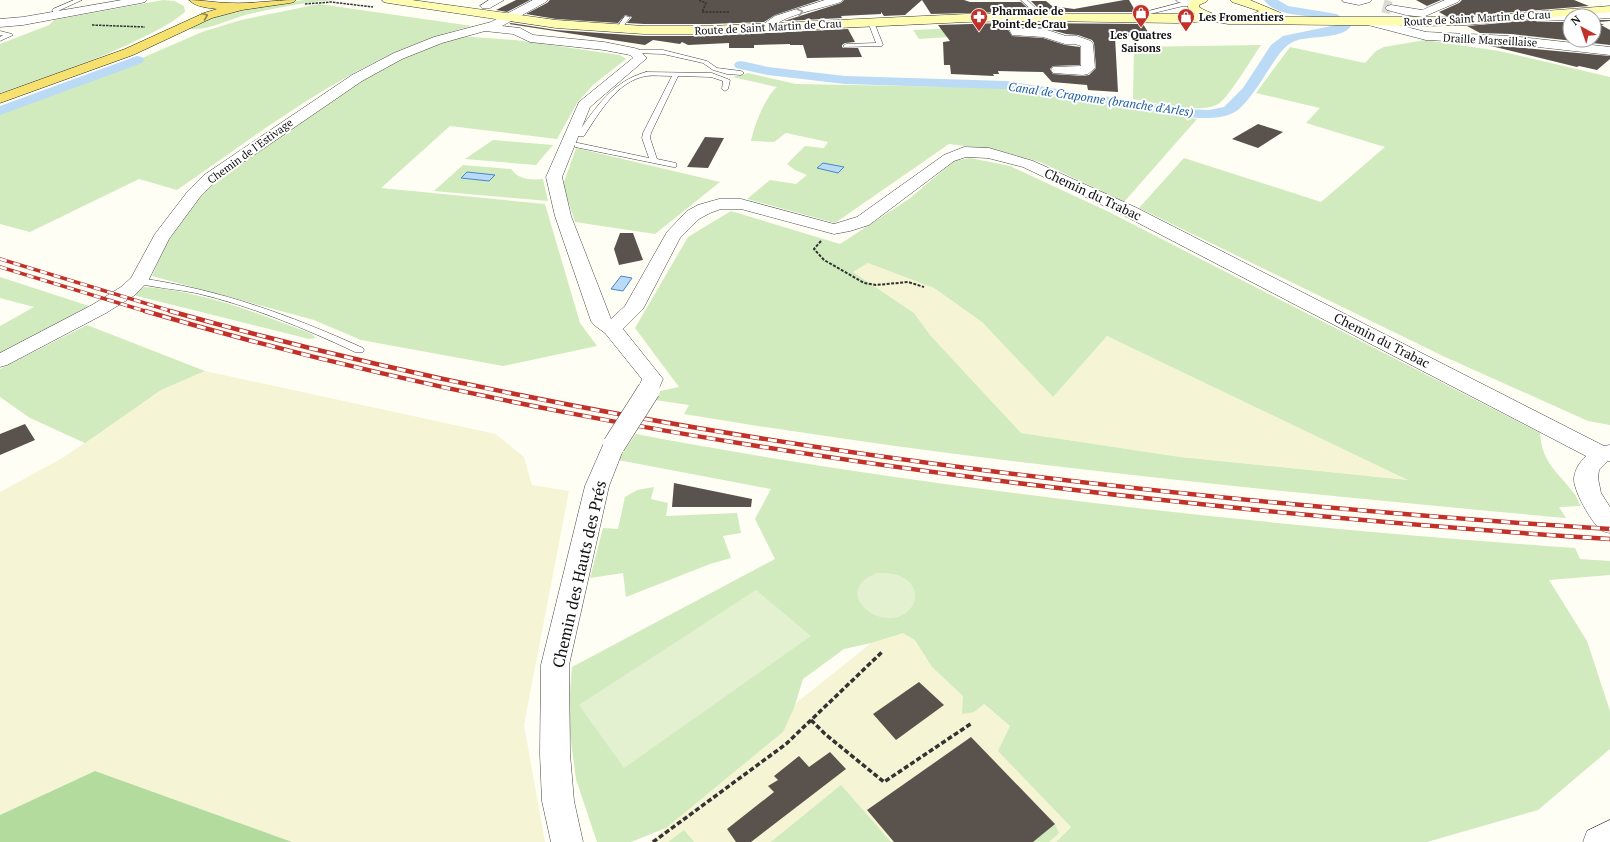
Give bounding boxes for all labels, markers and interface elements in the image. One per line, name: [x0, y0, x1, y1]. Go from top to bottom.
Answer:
shop icon: Les Quatres Saisons: [1131, 3, 1151, 28]
place label: Pharmacie de Point-de-Crau: [992, 4, 1067, 31]
pharmacy icon: Pharmacie de Point-de-Crau: [969, 7, 989, 32]
shop icon: Les Fromentiers: [1176, 7, 1196, 32]
street label: Route de Saint Martin de Crau: [1403, 7, 1552, 29]
one-way arrow: [797, 8, 804, 17]
north arrow: [1562, 8, 1602, 48]
place label: Les Fromentiers: [1199, 10, 1284, 24]
text: N: [1568, 12, 1584, 28]
one-way arrow: [202, 13, 209, 21]
street label: Route de Saint Martin de Crau: [694, 16, 843, 38]
place label: Les Quatres Saisons: [1110, 28, 1172, 55]
street label: Draille Marseillaise: [1442, 31, 1538, 49]
water label: Canal de Craponne (branche d'Arles): [1007, 79, 1195, 119]
street label: Chemin de l'Estivage: [205, 115, 296, 187]
street label: Chemin du Trabac: [1041, 164, 1145, 224]
street label: Chemin du Trabac: [1331, 308, 1433, 372]
street label: Chemin des Hauts des Prés: [547, 478, 611, 670]

